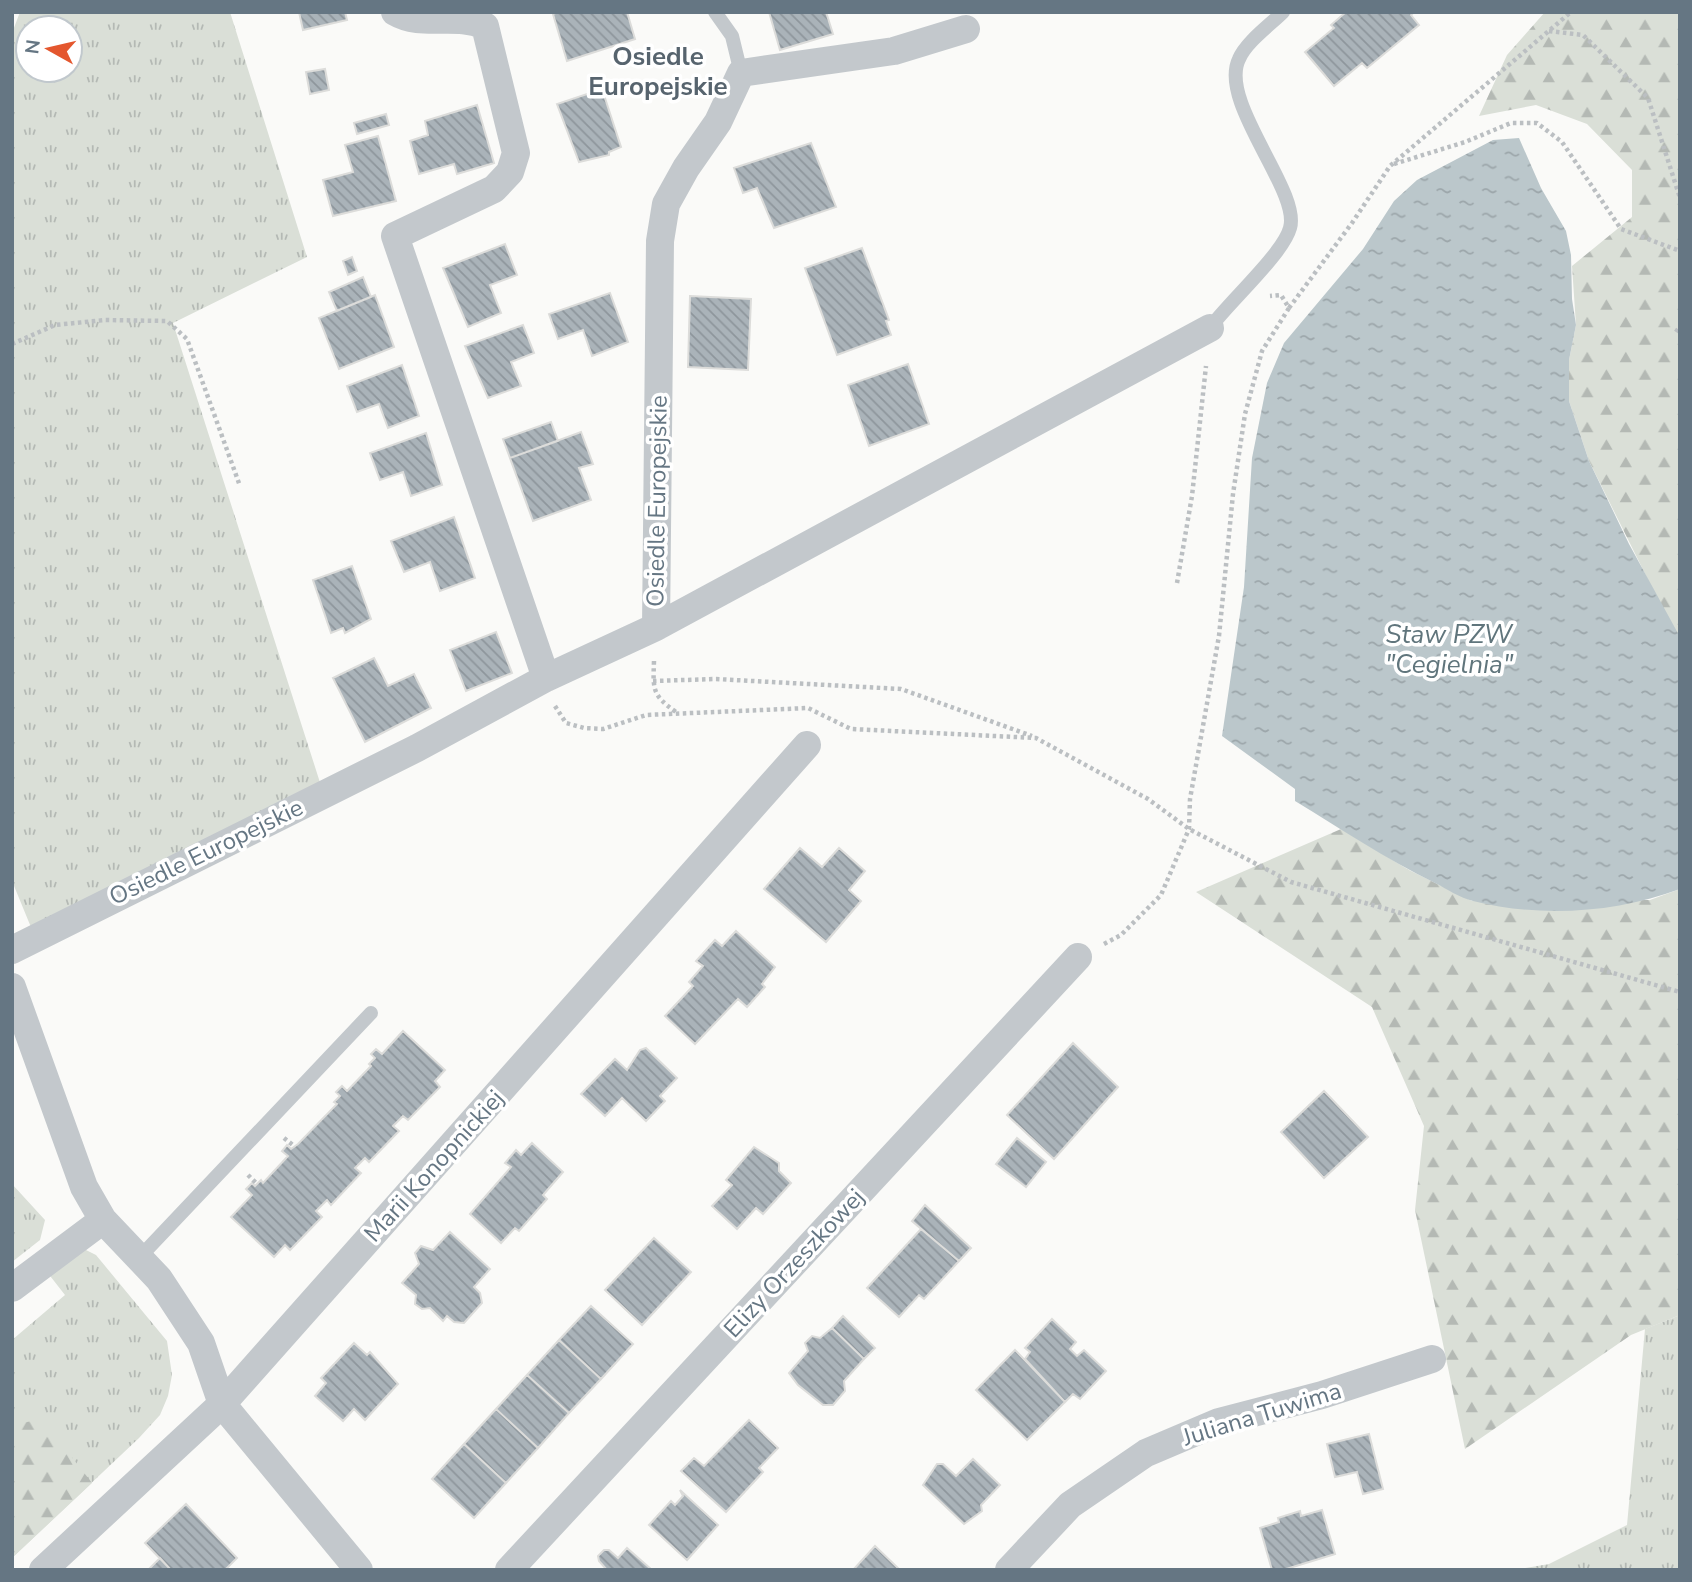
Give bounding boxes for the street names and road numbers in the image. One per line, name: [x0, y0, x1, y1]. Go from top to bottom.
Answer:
street label: Osiedle Europejskie: [639, 395, 675, 607]
street label: Osiedle Europejskie: [104, 791, 308, 913]
street label: Marii Konopnickiej: [357, 1083, 511, 1249]
street label: Elizy Orzeszkowej: [717, 1182, 871, 1344]
street label: Juliana Tuwima: [1178, 1375, 1345, 1454]

